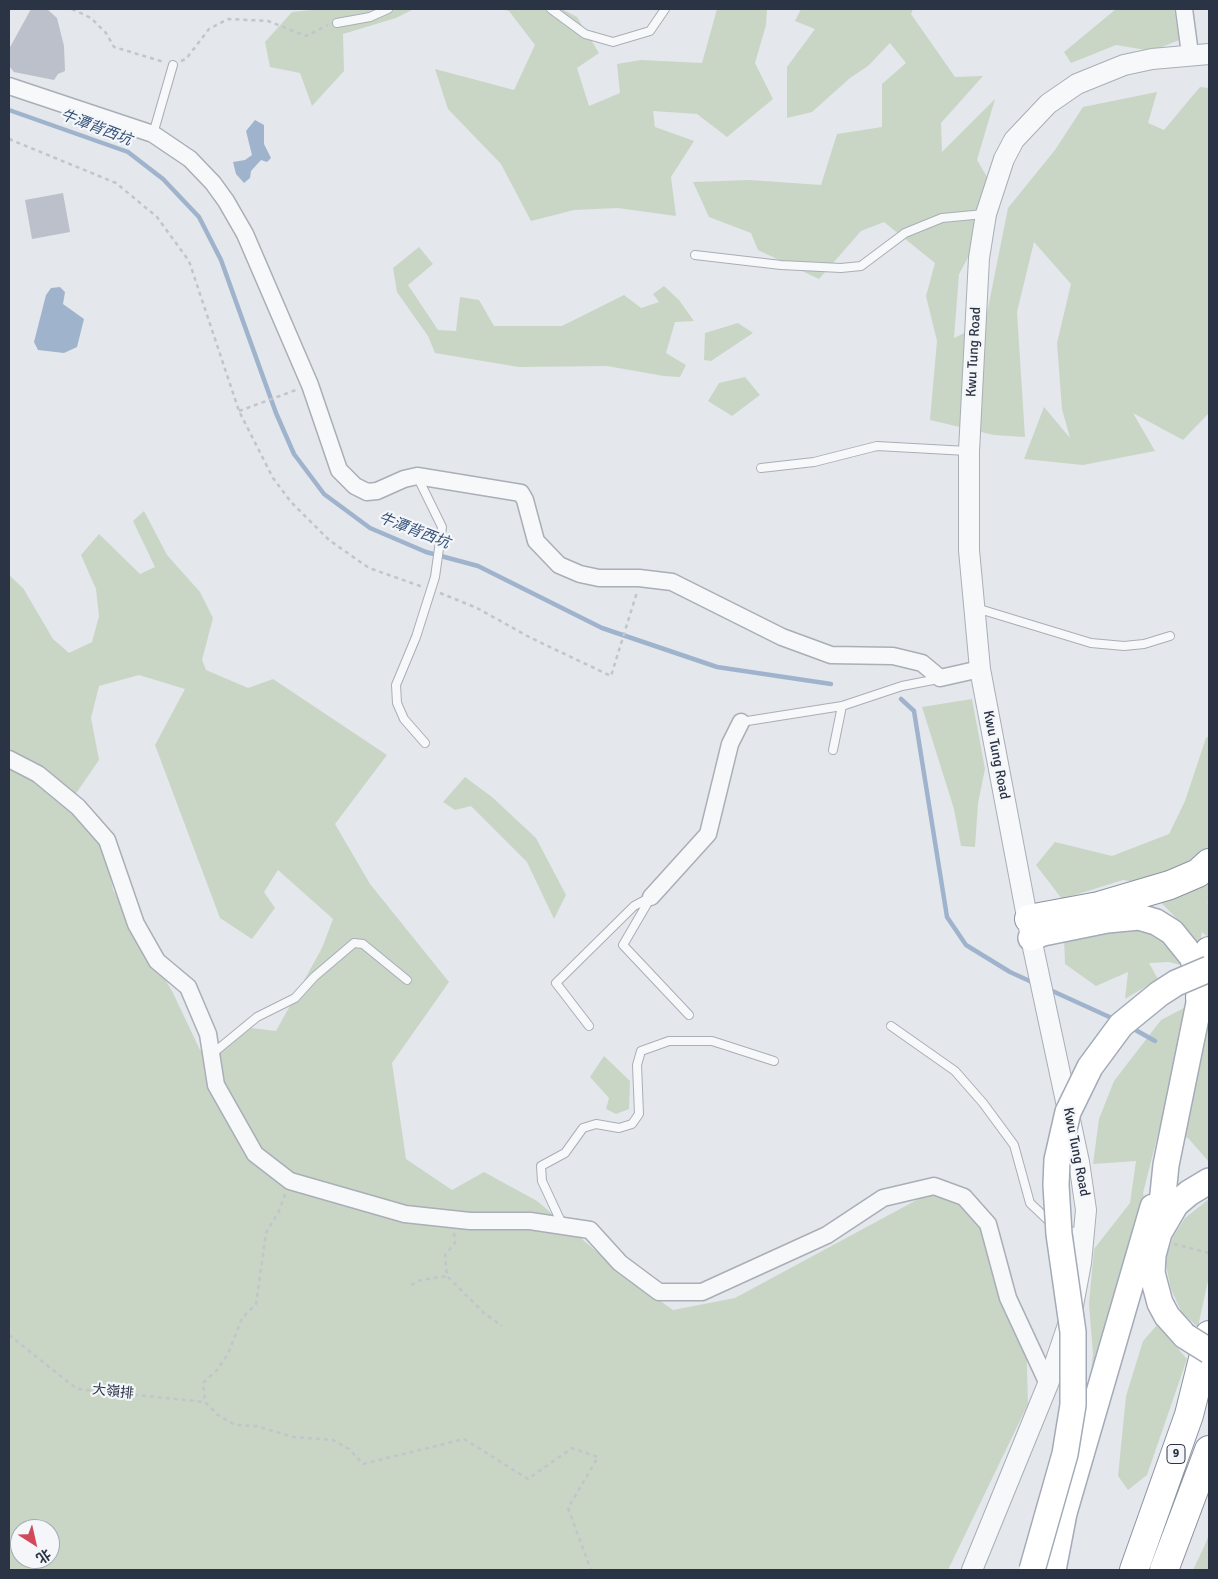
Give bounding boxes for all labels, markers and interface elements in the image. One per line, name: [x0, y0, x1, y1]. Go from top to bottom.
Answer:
water label: 牛潭背西坑: [58, 106, 134, 150]
street label: Kwu Tung Road: [963, 306, 985, 398]
water label: 牛潭背西坑: [376, 509, 452, 553]
street label: Kwu Tung Road: [979, 709, 1013, 801]
street label: Kwu Tung Road: [1059, 1106, 1093, 1198]
street label: 大嶺排: [91, 1381, 135, 1403]
road number: 9: [1167, 1445, 1185, 1464]
north arrow: [10, 1519, 60, 1569]
text: 北: [33, 1545, 54, 1567]

